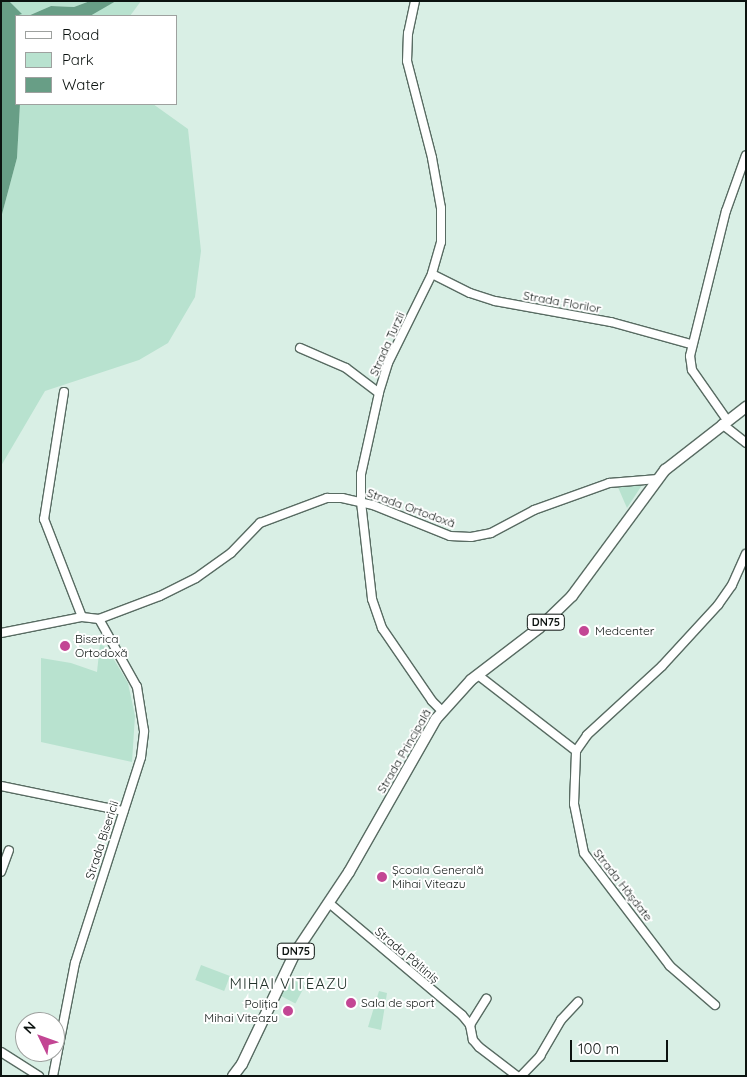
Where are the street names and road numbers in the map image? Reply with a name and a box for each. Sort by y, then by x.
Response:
street label: Strada Florilor [522,288,602,316]
street label: Strada Turzii [366,310,408,378]
street label: Strada Ortodoxă [365,485,457,531]
road number: DN75 [526,614,566,630]
street label: Strada Principală [374,706,434,796]
street label: Strada Bisericii [83,799,121,881]
street label: Strada Hășdate [590,846,656,924]
street label: Strada Păltiniș [372,924,442,986]
road number: DN75 [276,942,316,959]

